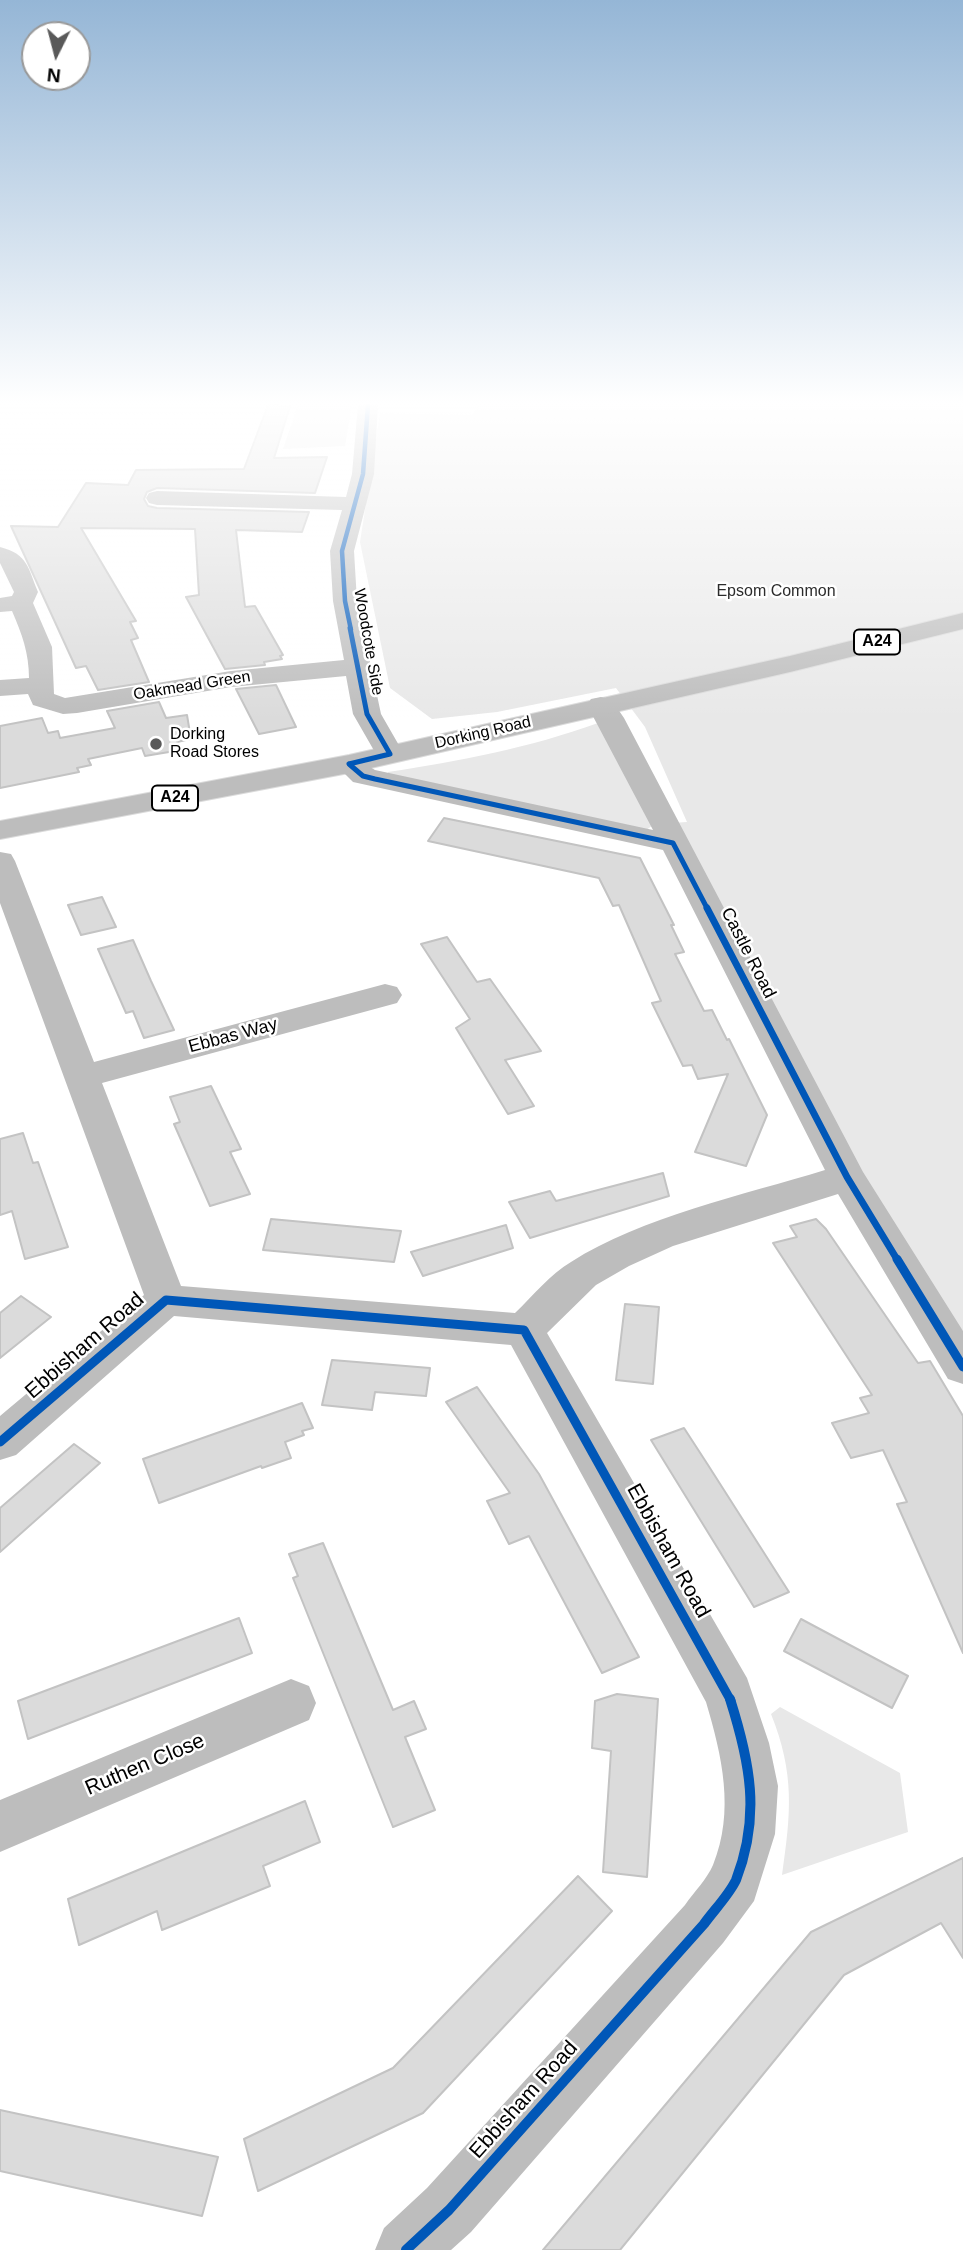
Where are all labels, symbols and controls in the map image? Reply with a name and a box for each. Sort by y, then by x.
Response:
north arrow [21,21,91,91]
text: N [46,64,62,87]
park label: Epsom Common [716,582,836,602]
street label: Woodcote Side [349,587,387,697]
road number: A24 [854,629,900,654]
street label: Oakmead Green [132,667,252,705]
street label: Dorking Road [433,713,533,753]
place label: Dorking Road Stores [170,725,259,763]
marker: Dorking Road Stores [148,736,164,752]
road number: A24 [152,786,198,810]
street label: Castle Road [716,904,780,1002]
street label: Ebbas Way [186,1014,280,1058]
street label: Ebbisham Road [20,1287,150,1405]
street label: Ebbisham Road [621,1480,715,1622]
street label: Ruthen Close [82,1729,208,1801]
street label: Ebbisham Road [465,2036,583,2164]

